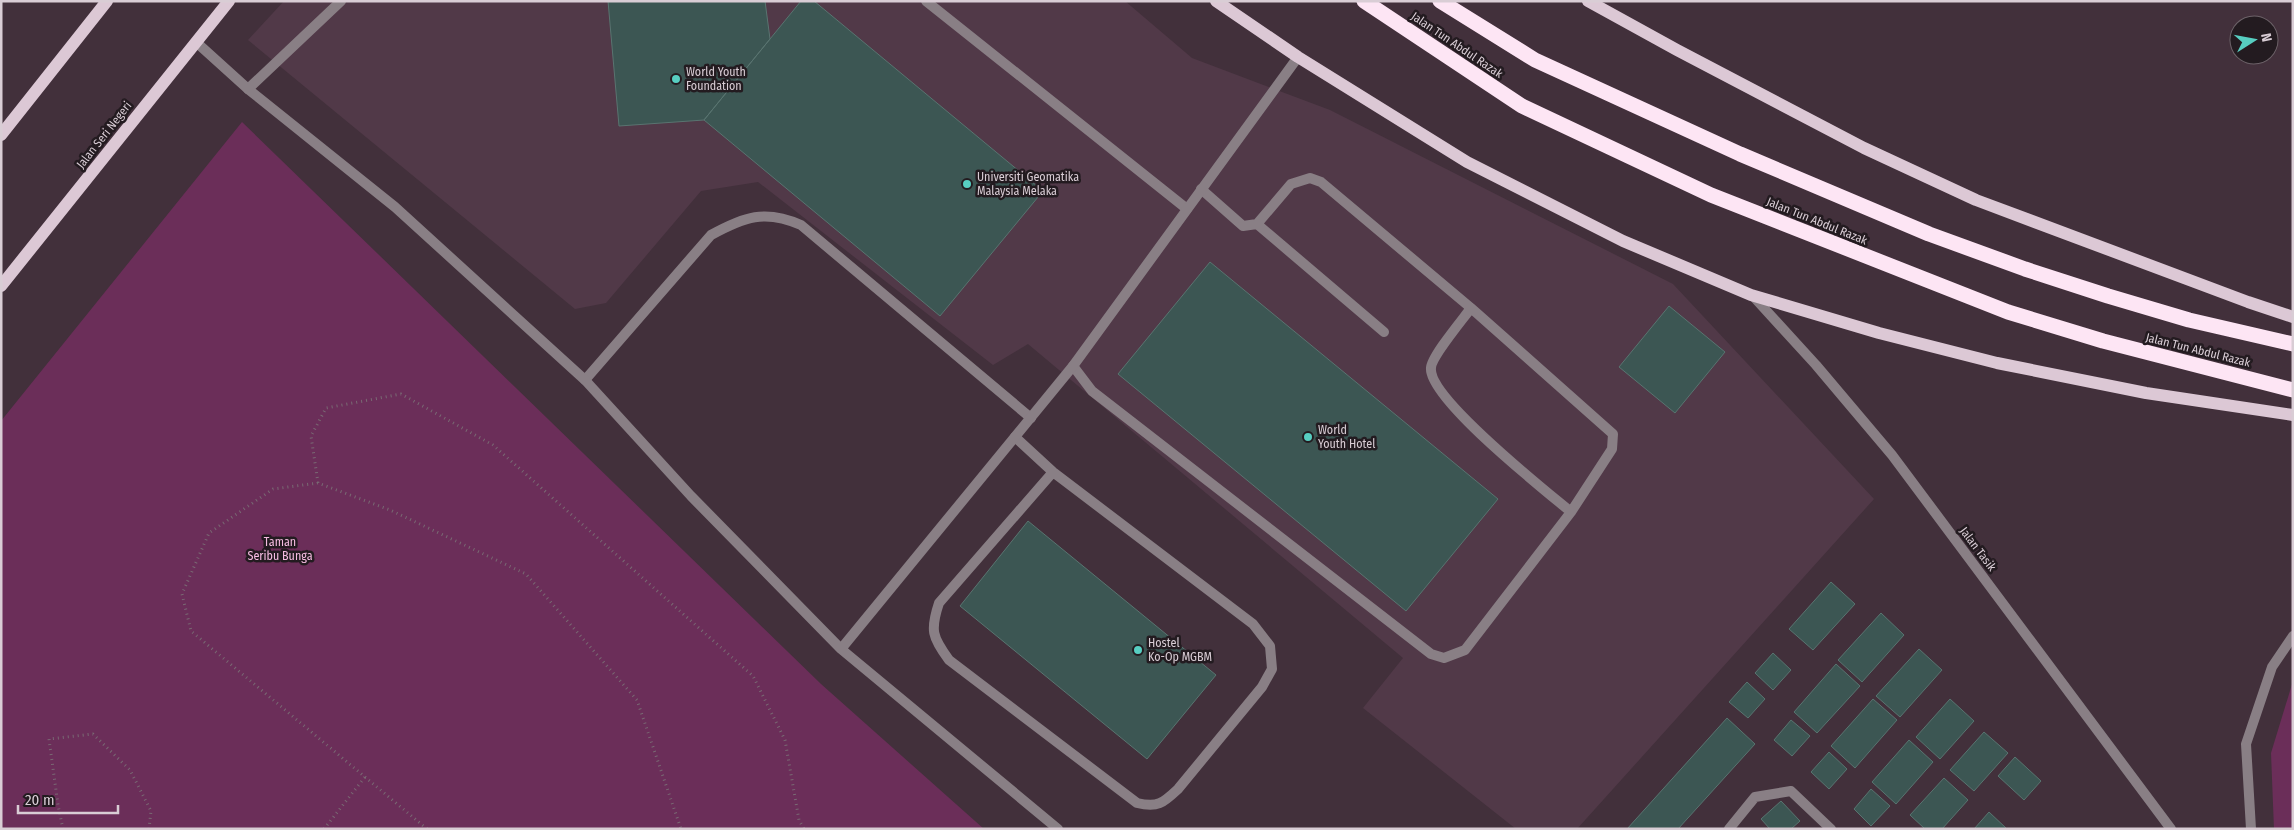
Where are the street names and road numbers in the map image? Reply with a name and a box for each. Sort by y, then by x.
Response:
street label: Jalan Tun Abdul Razak [1409,9,1506,81]
street label: Jalan Seri Negeri [74,99,134,171]
street label: Jalan Tun Abdul Razak [1765,194,1870,248]
street label: Jalan Tun Abdul Razak [2144,330,2252,370]
street label: Jalan Tasik [1957,524,1999,574]

